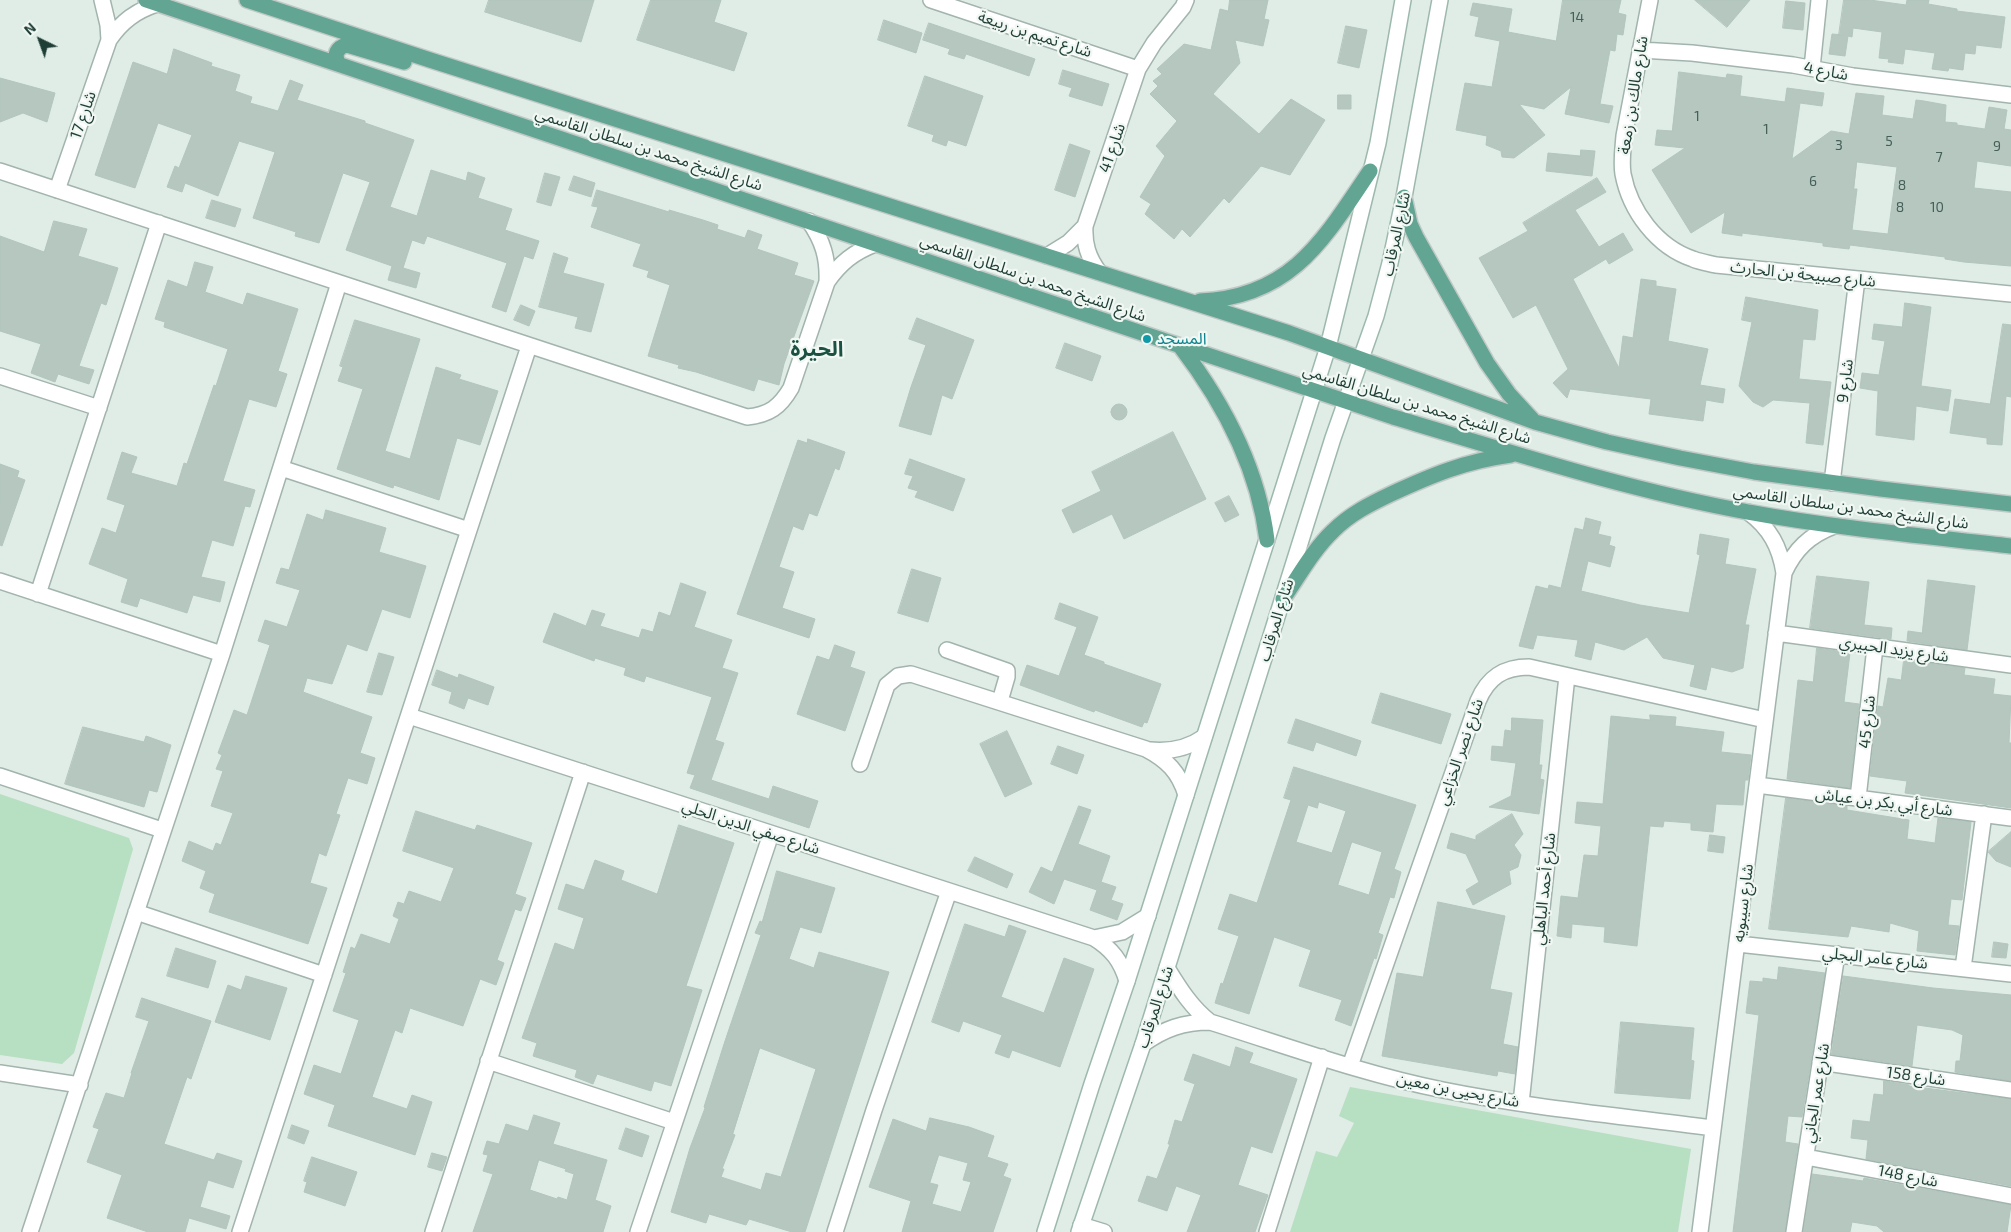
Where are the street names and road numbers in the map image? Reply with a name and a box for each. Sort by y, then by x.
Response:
street label: شارع تميم بن ربيعة [976,7,1094,61]
street label: شارع مالك بن زمعة [1614,34,1652,156]
street label: شارع 4 [1802,58,1850,84]
street label: شارع 17 [66,89,100,141]
street label: شارع الشيخ محمد بن سلطان القاسمي [533,103,765,195]
street label: شارع 41 [1095,121,1129,175]
street label: شارع المرقاب [1378,190,1414,278]
street label: شارع الشيخ محمد بن سلطان القاسمي [917,230,1149,326]
street label: شارع صبيحة بن الحارث [1729,257,1877,291]
street label: شارع 9 [1833,358,1857,404]
street label: شارع الشيخ محمد بن سلطان القاسمي [1301,360,1533,448]
street label: شارع الشيخ محمد بن سلطان القاسمي [1732,481,1970,533]
street label: شارع المرقاب [1254,576,1298,664]
street label: شارع يزيد الحبيري [1838,632,1950,666]
street label: شارع 45 [1855,695,1879,749]
street label: شارع نصر الخزاعي [1433,696,1487,808]
street label: شارع أبي بكر بن عياش [1814,784,1954,820]
street label: شارع صفي الدين الحلي [680,796,822,858]
street label: شارع أحمد الباهلي [1529,832,1559,946]
street label: شارع سيبويه [1729,863,1757,943]
street label: شارع عامر البجلي [1821,943,1929,973]
street label: شارع المرقاب [1133,963,1177,1051]
street label: شارع عمر الجاني [1799,1042,1833,1144]
street label: شارع 158 [1885,1062,1947,1090]
street label: شارع يحيى بن معين [1395,1069,1521,1111]
street label: شارع 148 [1876,1161,1940,1191]

